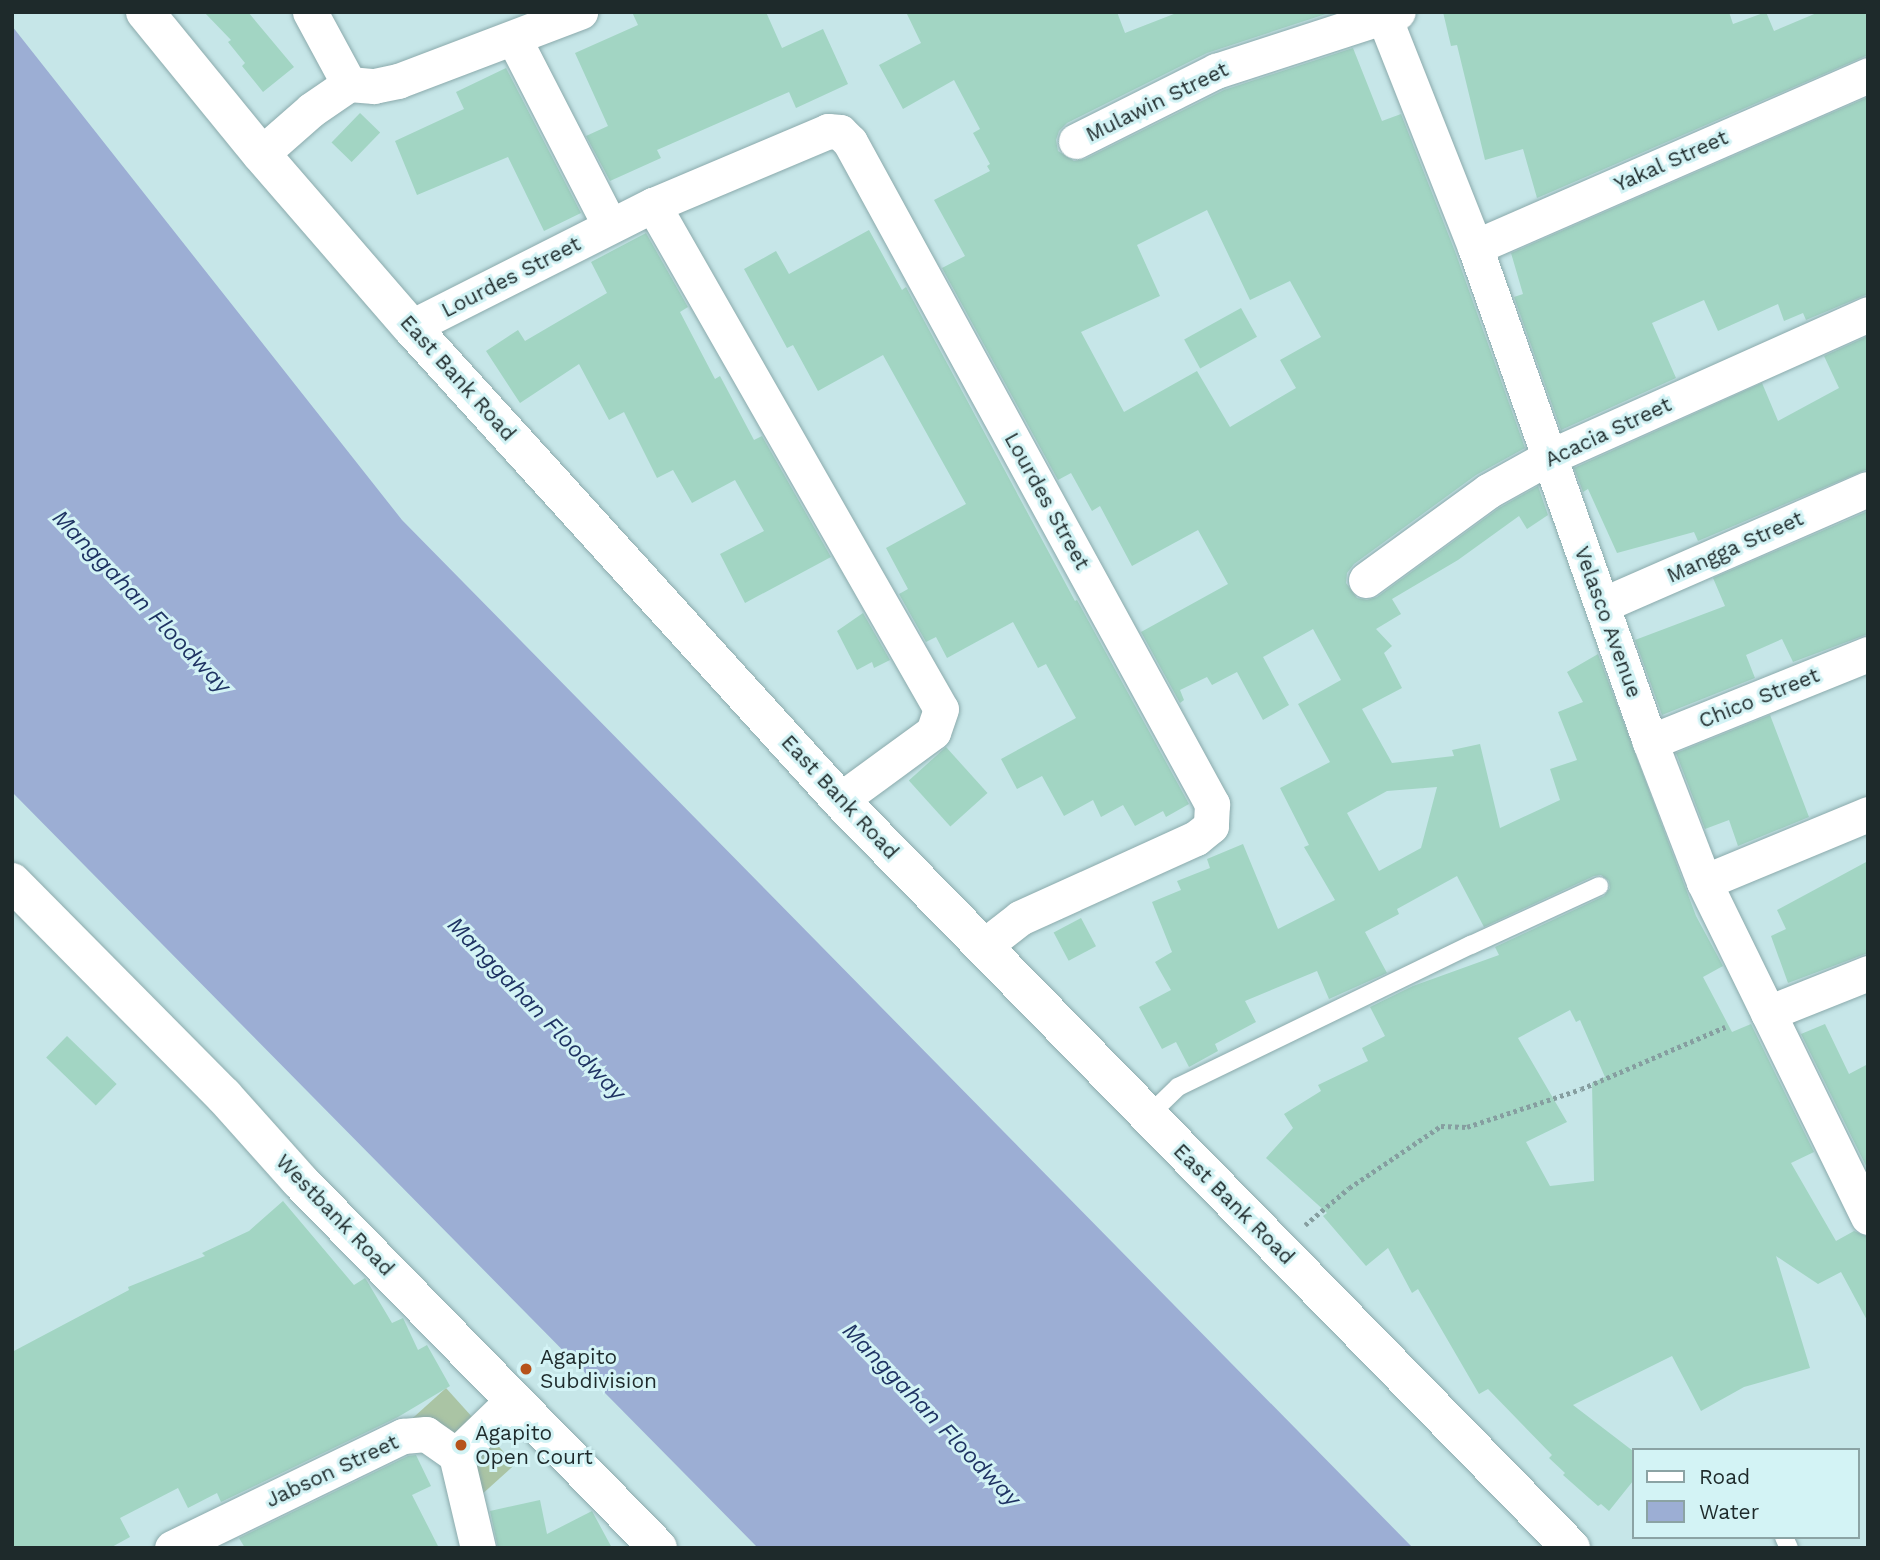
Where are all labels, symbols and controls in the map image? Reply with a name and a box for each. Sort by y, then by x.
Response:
street label: Mulawin Street [1082,57,1232,147]
street label: Yakal Street [1610,125,1732,197]
street label: Lourdes Street [437,231,585,323]
street label: East Bank Road [395,310,521,446]
street label: Acacia Street [1541,392,1675,472]
street label: Lourdes Street [999,428,1095,574]
water label: Manggahan Floodway [46,504,236,700]
street label: Mangga Street [1663,506,1807,588]
street label: Velasco Avenue [1569,543,1647,701]
street label: Chico Street [1695,662,1823,734]
street label: East Bank Road [776,729,904,865]
water label: Manggahan Floodway [441,911,631,1107]
street label: East Bank Road [1168,1138,1300,1270]
street label: Westbank Road [270,1149,400,1281]
water label: Manggahan Floodway [836,1317,1026,1513]
place label: Agapito Subdivision [540,1344,657,1394]
marker: Agapito Subdivision [518,1361,534,1377]
place label: Agapito Open Court [475,1420,593,1470]
street label: Jabson Street [262,1429,402,1513]
marker: Agapito Open Court [453,1437,469,1453]
legend [1632,1448,1859,1539]
text: Road [1699,1464,1750,1489]
text: Water [1699,1499,1759,1524]

